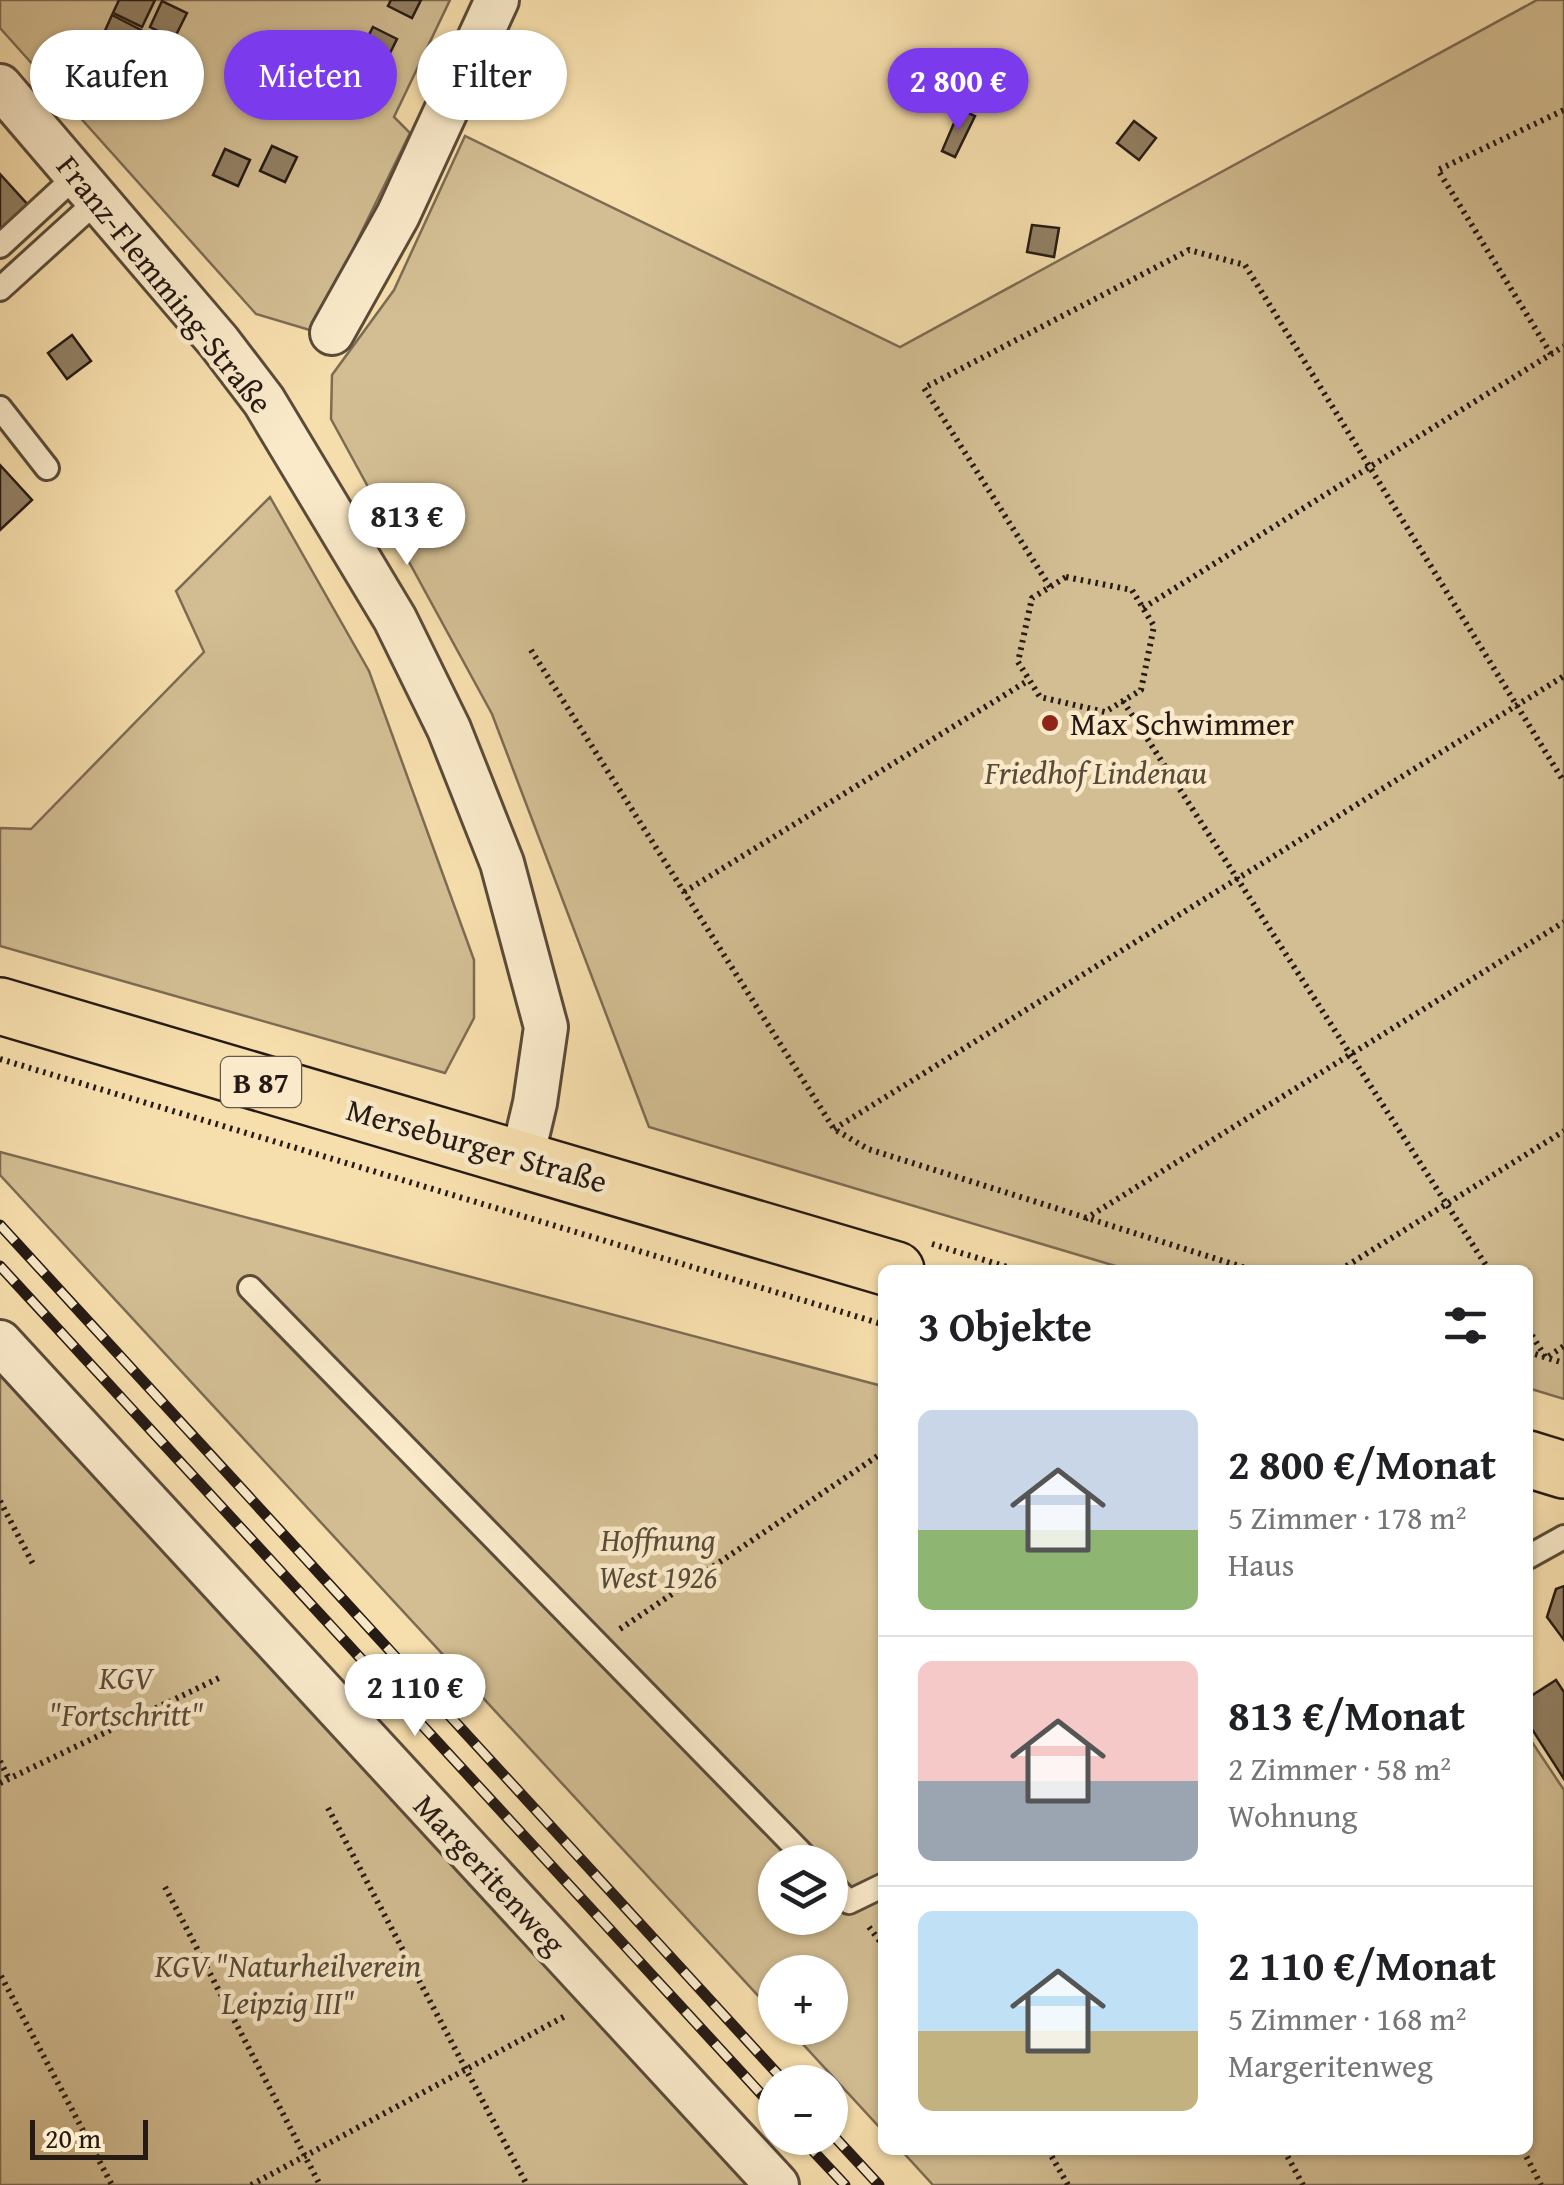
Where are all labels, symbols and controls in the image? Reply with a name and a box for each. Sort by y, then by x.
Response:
chip: Kaufen [30,30,204,120]
chip: Mieten [224,30,397,120]
chip: Filter [417,30,567,120]
pin: 2 800 € [866,48,1050,133]
text: 2 800 € [910,57,1006,104]
street label: Franz-Flemming-Straße [46,144,284,424]
pin: 813 € [337,483,477,568]
text: 813 € [370,492,444,539]
place label: Max Schwimmer [1070,700,1294,747]
marker: Max Schwimmer [1039,712,1061,734]
park label: Friedhof Lindenau [984,749,1207,796]
road number: B 87 [221,1057,301,1107]
street label: Merseburger Straße [341,1085,613,1205]
text: 3 Objekte [918,1295,1092,1356]
icon: filters [1438,1298,1493,1353]
text: 2 800 €/Monat [1228,1433,1496,1494]
icon: home [998,1450,1118,1570]
text: 5 Zimmer · 178 m² [1228,1494,1466,1541]
park label: Hoffnung West 1926 [599,1516,717,1600]
text: Haus [1228,1541,1294,1588]
park label: KGV "Fortschritt" [48,1654,204,1738]
pin: 2 110 € [323,1654,507,1739]
text: 2 110 € [367,1663,463,1710]
text: 813 €/Monat [1228,1684,1465,1745]
icon: home [998,1701,1118,1821]
text: 2 Zimmer · 58 m² [1228,1745,1451,1792]
street label: Margeritenweg [403,1783,577,1965]
text: Wohnung [1228,1792,1357,1839]
map controls [758,1845,848,2155]
button: layers [758,1845,848,1935]
text: 2 110 €/Monat [1228,1934,1496,1995]
park label: KGV "Naturheilverein Leipzig III" [154,1942,421,2026]
icon: home [998,1951,1118,2071]
button: + [758,1955,848,2045]
text: 5 Zimmer · 168 m² [1228,1995,1466,2042]
text: Margeritenweg [1228,2042,1433,2089]
button: − [758,2065,848,2155]
scale bar [30,2115,148,2160]
text: 20 m [45,2117,101,2158]

